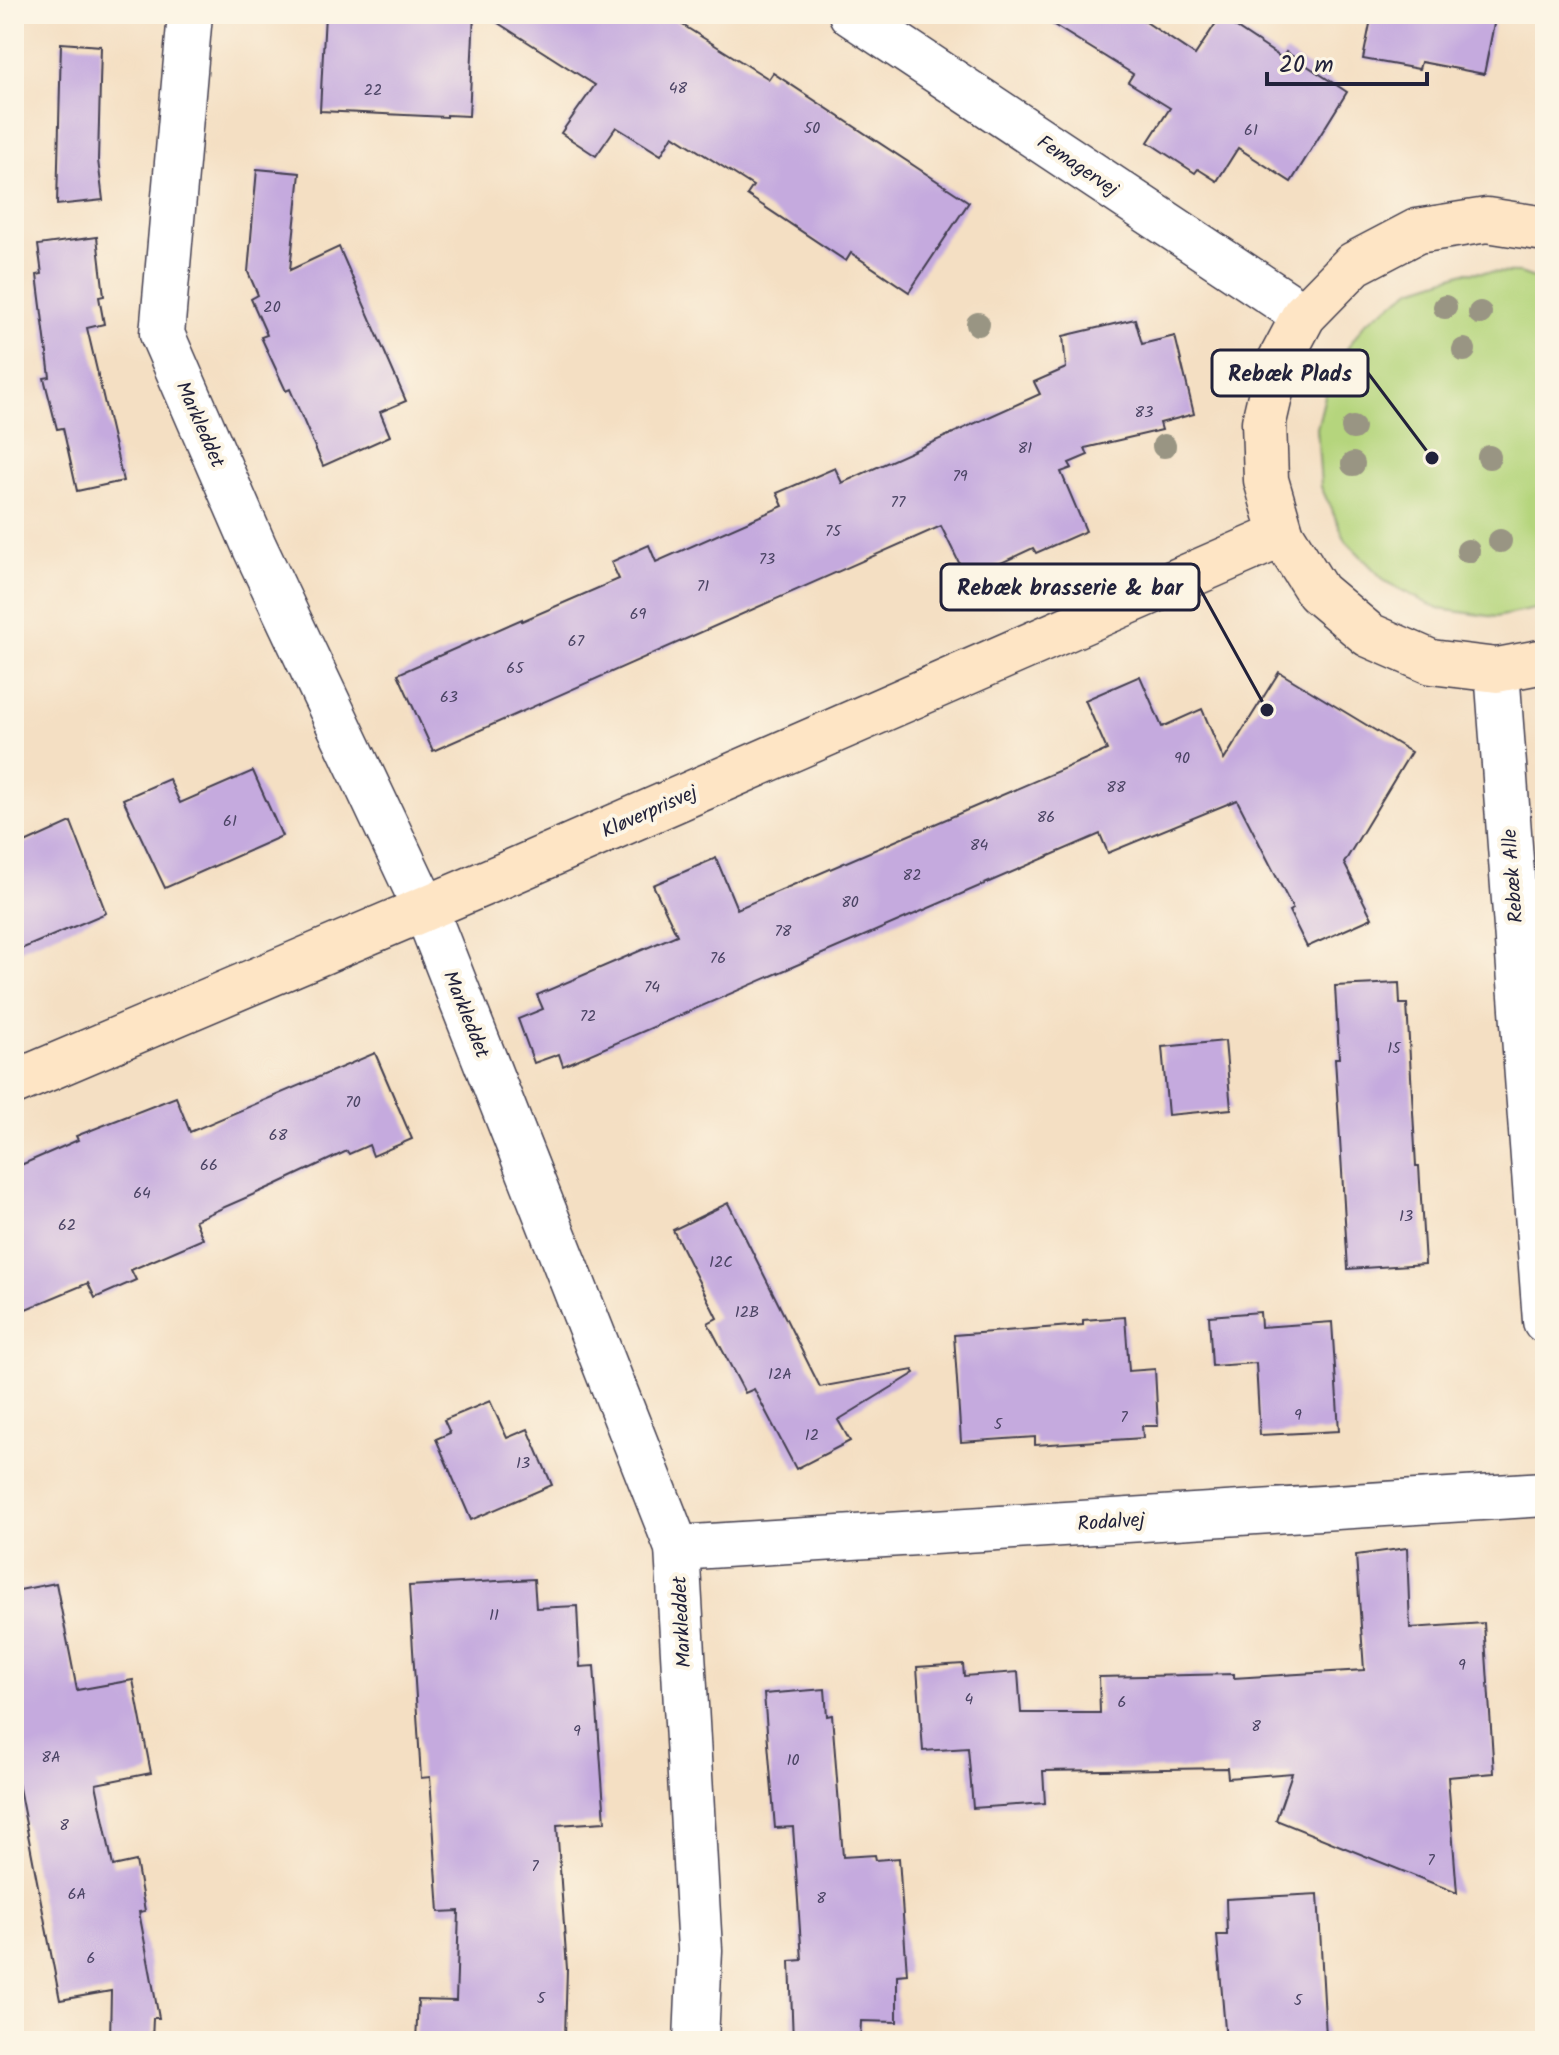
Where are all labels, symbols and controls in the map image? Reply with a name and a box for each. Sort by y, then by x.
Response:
scale bar [1267,36,1427,86]
text: 20 m [1279,46,1334,85]
house number: 48 [669,76,688,101]
house number: 22 [364,78,382,103]
house number: 50 [804,116,820,141]
house number: 61 [1244,118,1258,143]
street label: Femagervej [1030,128,1125,206]
house number: 20 [263,295,281,320]
callout: Rebæk Plads [1212,350,1368,396]
text: Rebæk Plads [1228,358,1353,393]
street label: Markleddet [166,376,233,473]
house number: 83 [1135,400,1153,425]
house number: 81 [1018,436,1032,461]
house number: 79 [952,464,968,489]
house number: 77 [891,490,906,515]
house number: 75 [825,519,842,544]
house number: 73 [759,547,775,572]
callout: Rebæk brasserie & bar [941,564,1199,610]
text: Rebæk brasserie & bar [957,572,1184,607]
house number: 71 [697,574,709,599]
house number: 69 [630,602,647,627]
house number: 67 [568,629,585,654]
house number: 65 [506,656,525,681]
house number: 63 [440,685,458,710]
house number: 90 [1174,746,1190,771]
house number: 88 [1106,775,1126,800]
street label: Kløverprisvej [597,777,704,848]
house number: 86 [1037,805,1055,830]
house number: 61 [223,809,237,834]
street label: Rebæk Alle [1495,828,1533,924]
house number: 84 [970,833,988,858]
house number: 82 [903,863,921,888]
house number: 80 [841,890,859,915]
house number: 78 [774,919,792,944]
house number: 76 [710,946,726,971]
street label: Markleddet [433,966,497,1064]
house number: 74 [644,975,660,1000]
house number: 72 [580,1004,596,1029]
house number: 15 [1387,1036,1402,1061]
house number: 70 [345,1090,361,1115]
house number: 68 [269,1123,288,1148]
house number: 66 [200,1153,218,1178]
house number: 64 [133,1181,151,1206]
house number: 13 [1399,1204,1413,1229]
house number: 62 [58,1213,76,1238]
house number: 12C [709,1250,733,1275]
house number: 12B [735,1300,759,1325]
house number: 12A [768,1362,792,1387]
house number: 9 [1294,1403,1302,1428]
house number: 7 [1120,1405,1128,1430]
house number: 5 [994,1412,1004,1437]
house number: 12 [805,1423,819,1448]
house number: 13 [516,1451,530,1476]
street label: Rodalvej [1076,1505,1147,1541]
street label: Markleddet [665,1575,701,1669]
house number: 11 [489,1603,499,1628]
house number: 9 [1458,1653,1466,1678]
house number: 4 [965,1687,974,1712]
house number: 6 [1118,1690,1126,1715]
house number: 8 [1251,1714,1261,1739]
house number: 9 [573,1719,581,1744]
house number: 8A [41,1745,61,1770]
house number: 10 [786,1748,800,1773]
house number: 8 [59,1813,69,1838]
house number: 7 [1427,1848,1435,1873]
house number: 7 [531,1854,539,1879]
house number: 6A [68,1882,87,1907]
house number: 8 [816,1886,826,1911]
house number: 6 [87,1946,95,1971]
house number: 5 [537,1986,547,2011]
house number: 5 [1294,1988,1304,2013]

